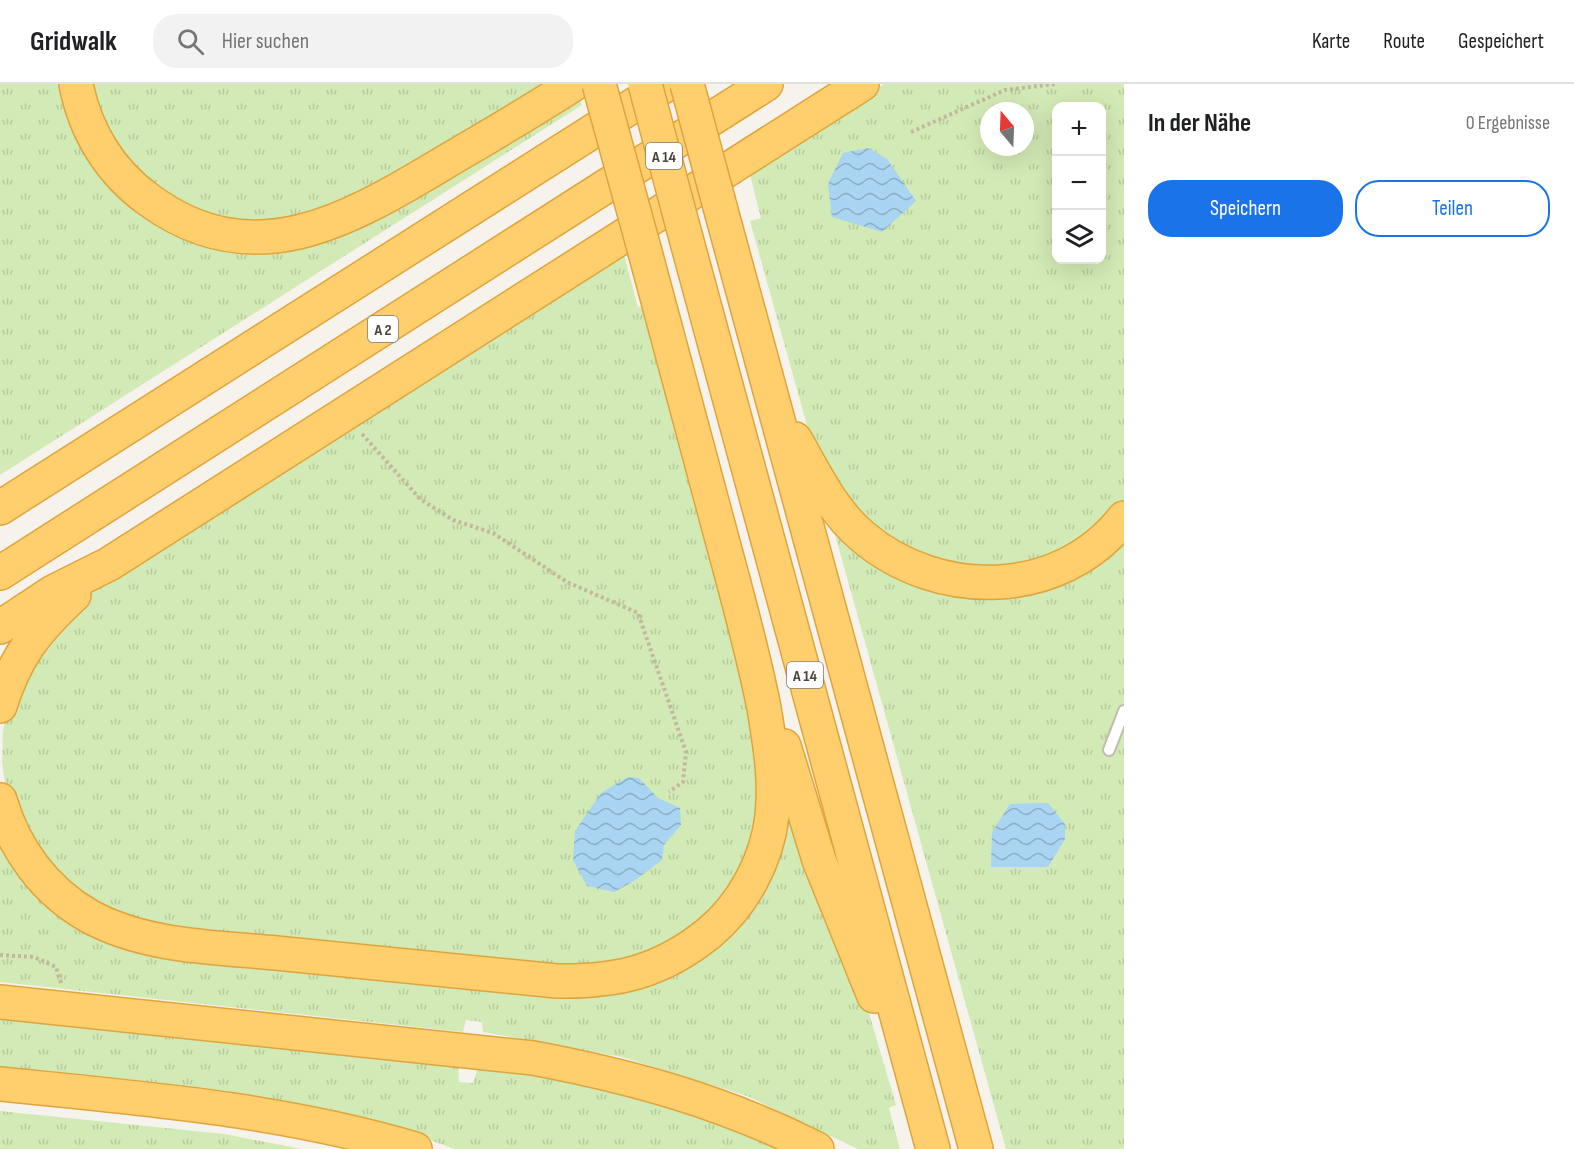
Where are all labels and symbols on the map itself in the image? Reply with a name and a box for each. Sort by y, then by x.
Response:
north arrow [980,102,1034,156]
road number: A 14 [646,143,682,169]
road number: A 2 [368,316,398,342]
road number: A 14 [787,662,823,688]

